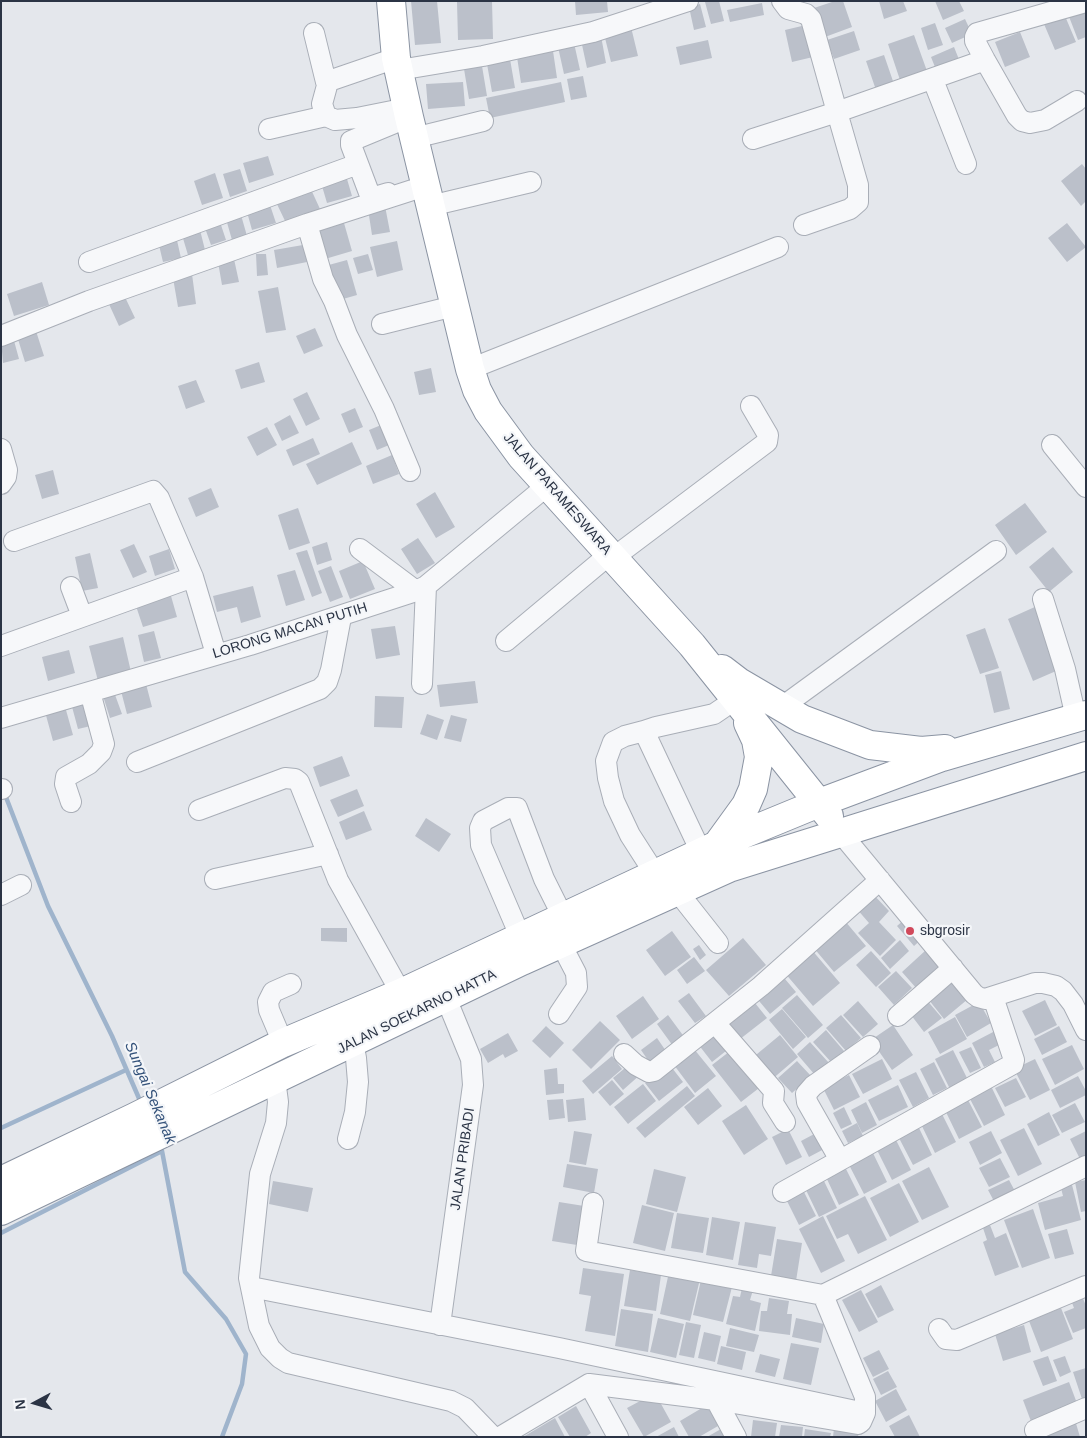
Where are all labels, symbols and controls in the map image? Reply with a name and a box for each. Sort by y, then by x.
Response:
street label: JALAN PARAMESWARA [499,429,615,559]
street label: LORONG MACAN PUTIH [211,599,369,663]
place label: sbgrosir [920,923,970,939]
marker: sbgrosir [904,925,916,937]
street label: JALAN SOEKARNO HATTA [335,966,499,1058]
water label: Sungai Sekanak [120,1039,180,1147]
street label: JALAN PRIBADI [447,1107,479,1211]
north arrow [10,1378,60,1428]
text: N [12,1399,29,1410]

